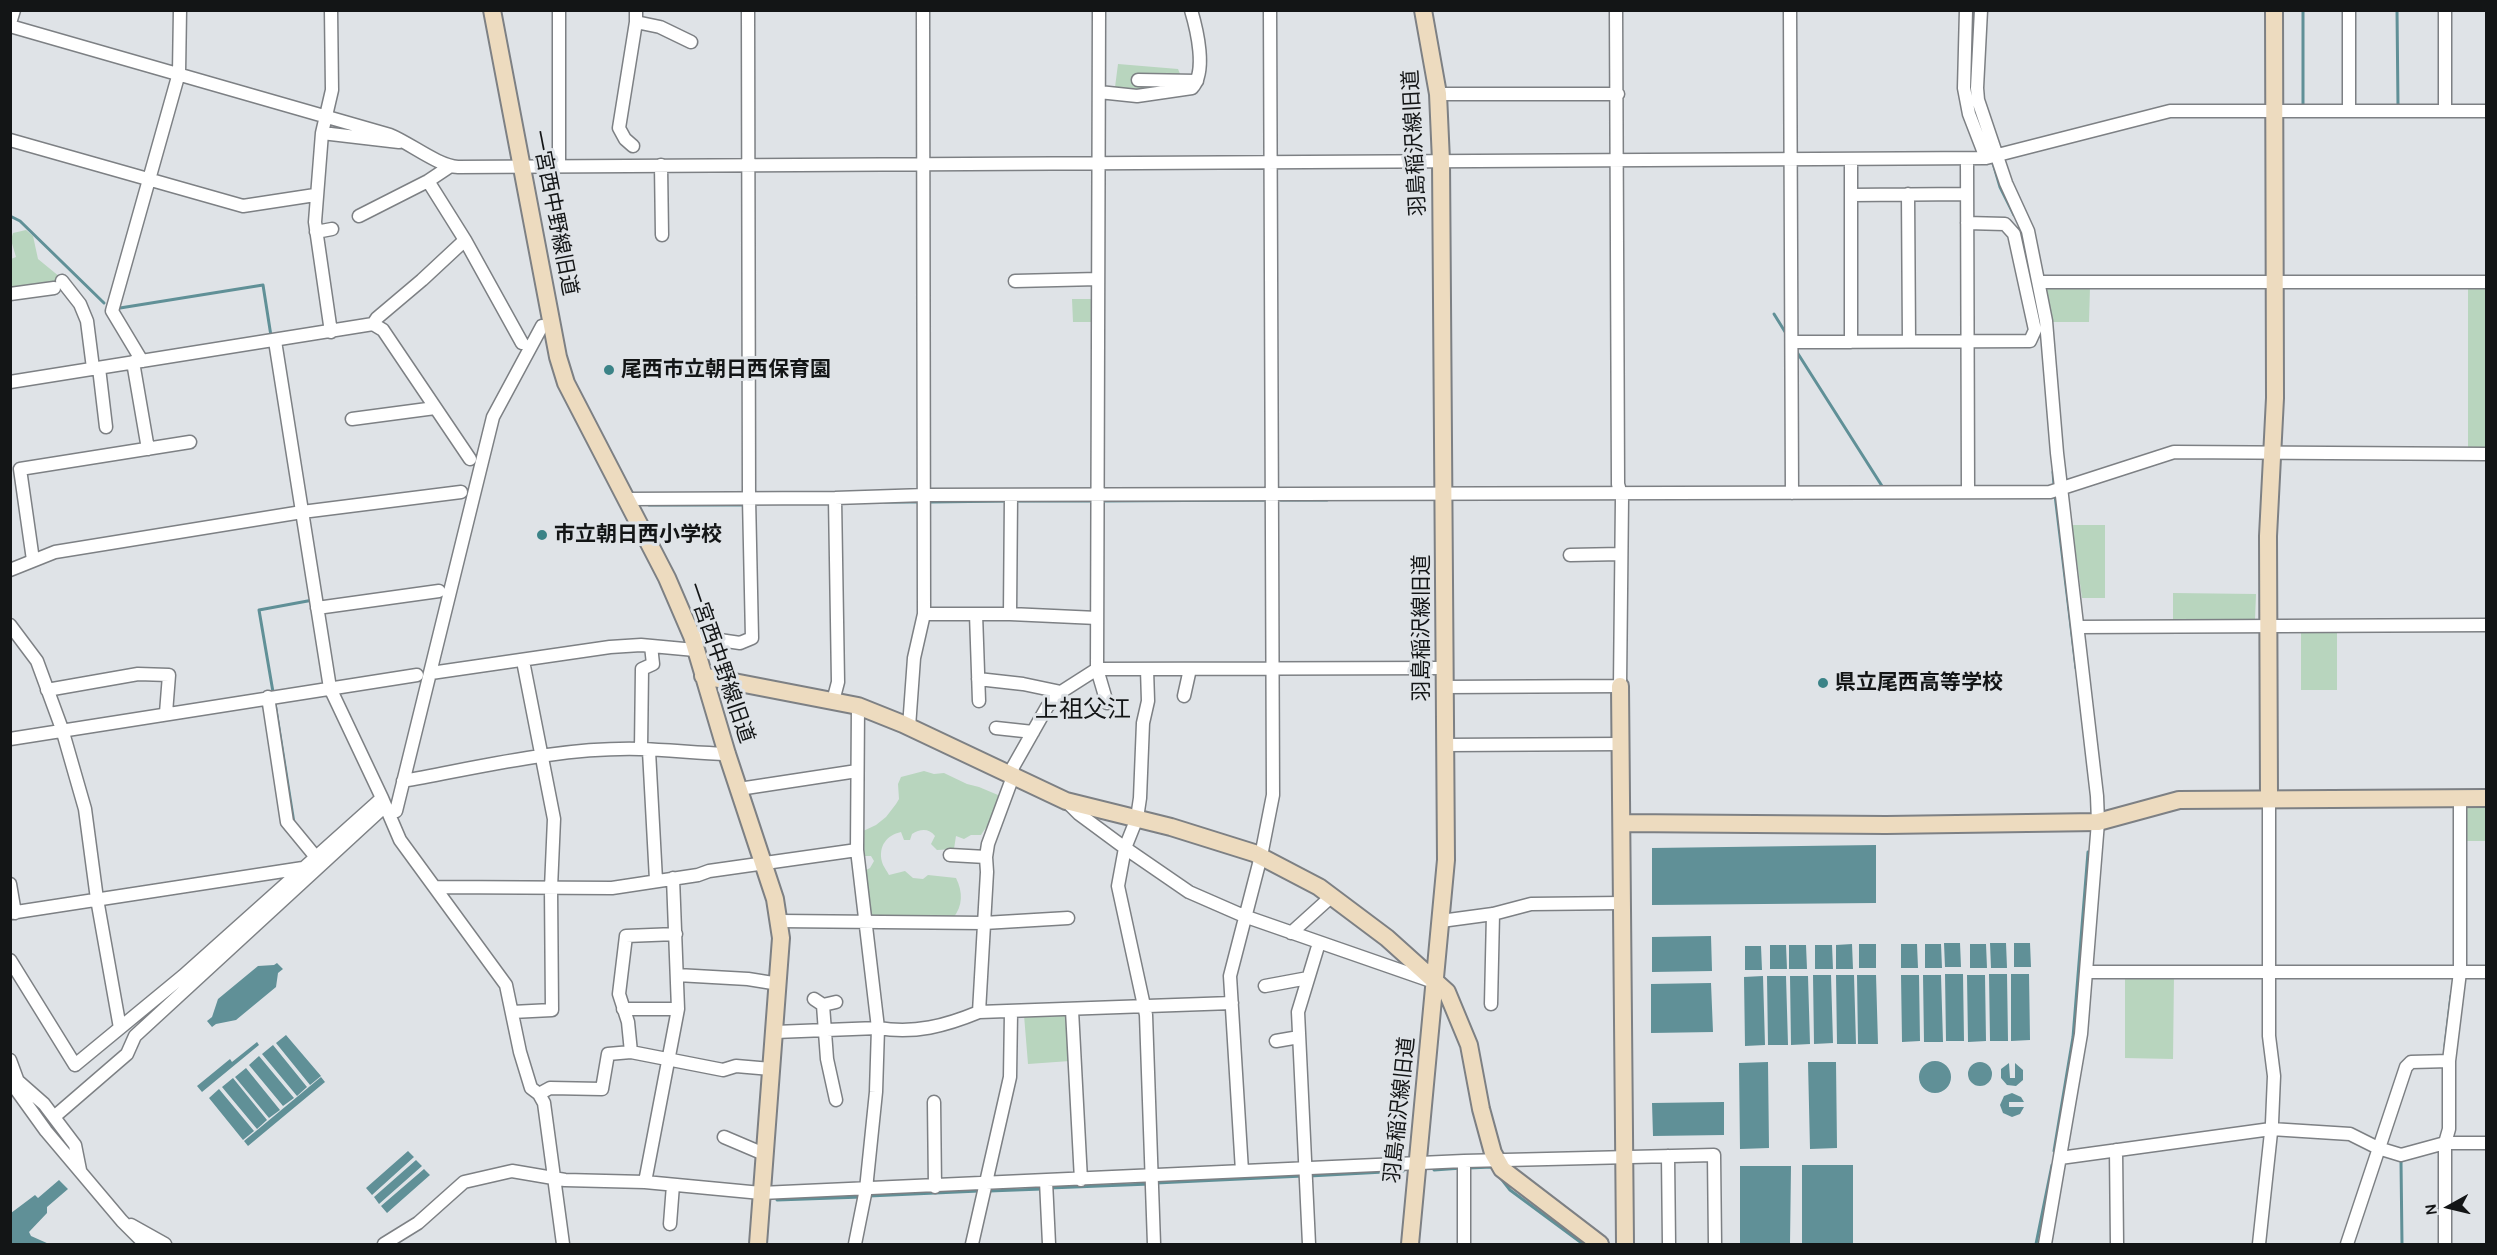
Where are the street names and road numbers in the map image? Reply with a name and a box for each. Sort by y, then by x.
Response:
street label: 羽島稲沢線旧道 [1399,69,1431,217]
street label: 一宮西中野線旧道 [526,128,582,298]
street label: 羽島稲沢線旧道 [1409,555,1435,701]
street label: 一宮西中野線旧道 [681,579,759,747]
street label: 羽島稲沢線旧道 [1380,1036,1420,1184]

